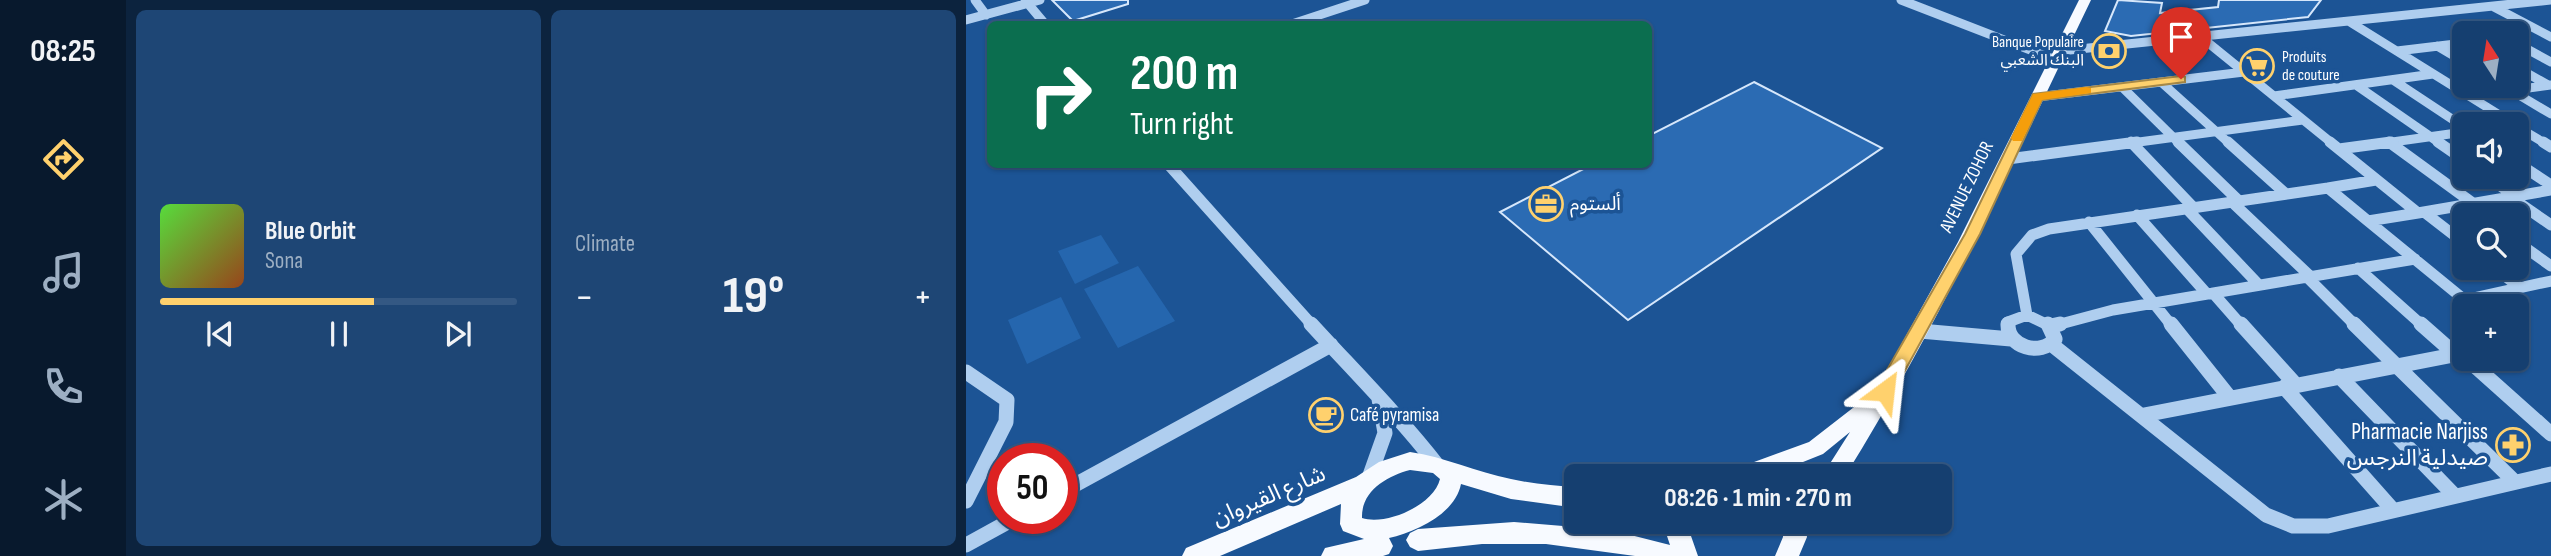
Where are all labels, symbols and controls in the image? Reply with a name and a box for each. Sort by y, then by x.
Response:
pin [2151,7,2211,79]
icon: arrive [2162,18,2200,56]
north arrow [2452,21,2529,98]
map controls [2452,21,2529,371]
text: 08:25 [30,32,96,71]
bank icon: Banque Populaire البنك الشعبي [2090,32,2128,70]
place label: Banque Populaire البنك الشعبي [1992,33,2084,71]
text: 200 m [1130,45,1238,104]
supermarket icon: Produits de couture [2238,47,2276,85]
place label: Produits de couture [2282,48,2340,85]
icon: right [1015,49,1106,140]
text: Turn right [1130,105,1234,144]
button: sound [2452,112,2529,189]
icon: directions [39,135,88,184]
street label: AVENUE ZOHOR [1935,137,1999,237]
office icon: ألستوم [1527,185,1565,223]
place label: ألستوم [1570,192,1621,218]
button: search [2452,203,2529,280]
text: Blue Orbit [265,216,356,247]
text: Climate [575,230,635,258]
text: Sona [265,247,303,275]
icon: music [39,248,88,297]
text: 19° [723,265,784,328]
text: − [575,275,594,320]
text: + [913,275,932,320]
button: + [2452,294,2529,371]
icon: previous [201,315,239,353]
icon: pause [320,315,358,353]
icon: next [439,315,477,353]
position arrow [1848,354,1922,428]
icon: phone [39,362,88,411]
cafe icon: Café pyramisa [1307,396,1345,434]
place label: Café pyramisa [1350,404,1439,427]
place label: Pharmacie Narjiss صيدلية النرجس [2347,418,2488,472]
pharmacy icon: Pharmacie Narjiss صيدلية النرجس [2494,426,2532,464]
speed limit sign: 50 [987,443,1078,534]
street label: شارع القيروان [1208,460,1331,534]
icon: climate [39,475,88,524]
text: 08:26 · 1 min · 270 m [1664,483,1852,514]

